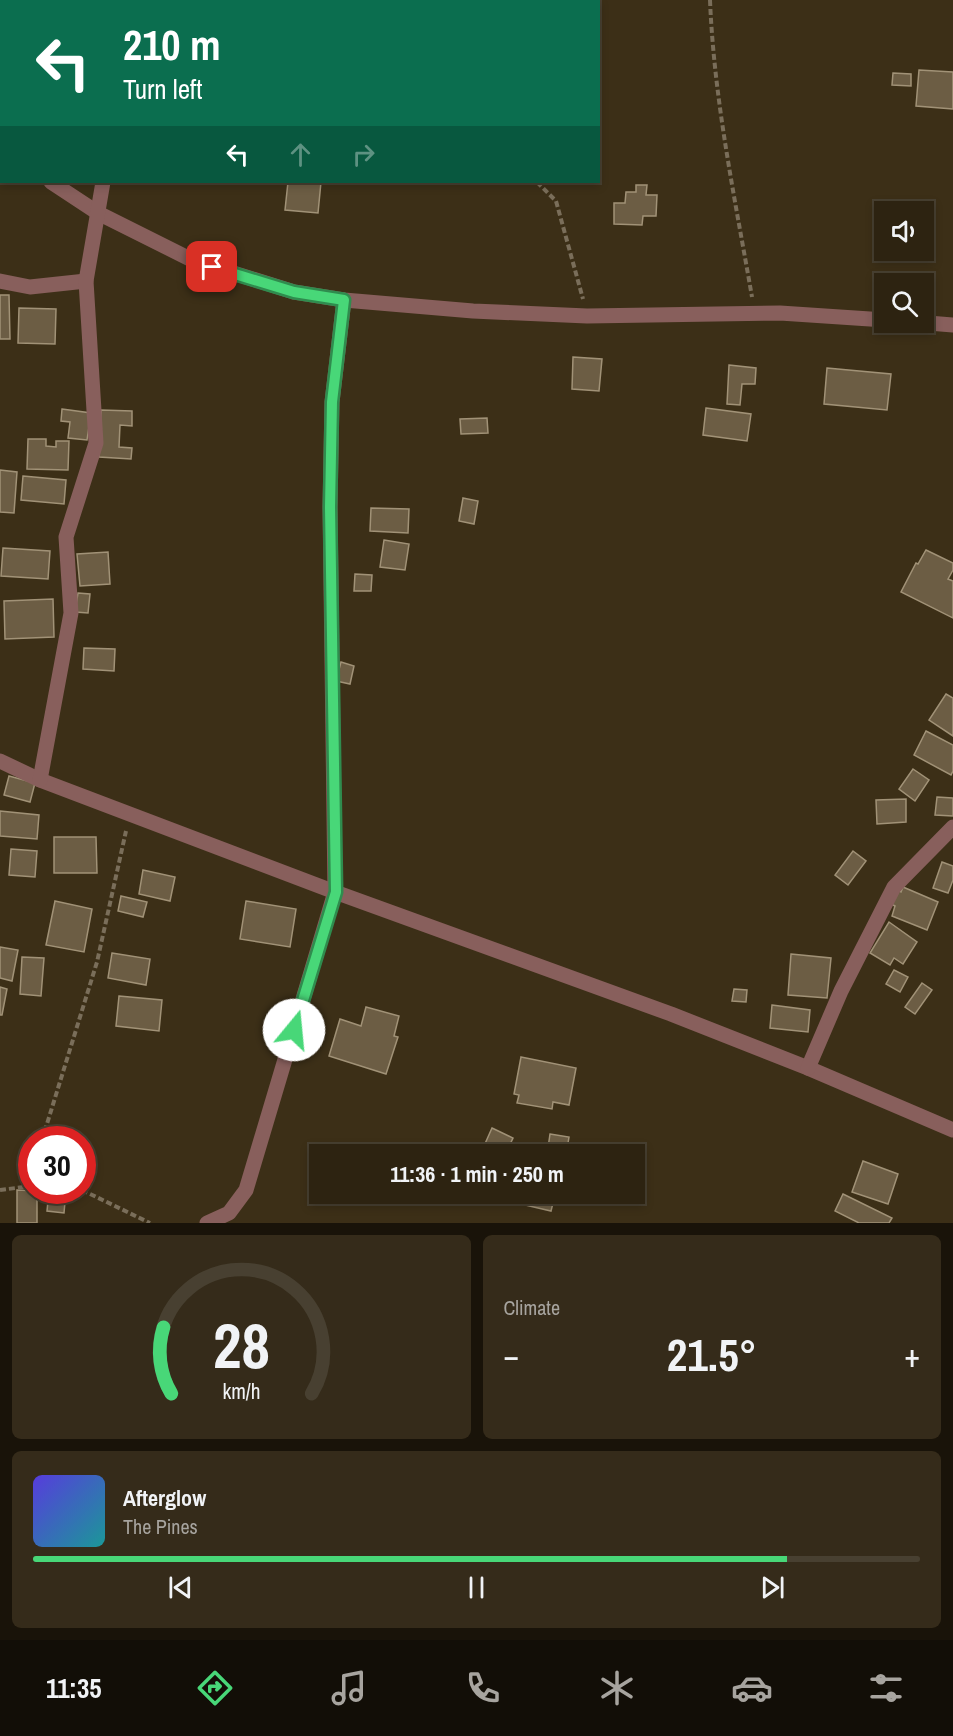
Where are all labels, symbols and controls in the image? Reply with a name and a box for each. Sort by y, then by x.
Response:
text: 210 m [123,17,221,73]
icon: left [24,24,102,102]
text: Turn left [123,71,202,107]
icon: left [221,138,254,171]
icon: ahead [284,138,317,171]
icon: right [347,138,380,171]
map controls [874,201,934,333]
button: sound [874,201,934,261]
pin [186,241,237,292]
icon: arrive [195,250,228,283]
button: search [874,273,934,333]
position arrow [262,998,326,1062]
speed limit sign: 30 [18,1126,96,1204]
text: 11:36 · 1 min · 250 m [390,1159,564,1189]
text: Climate [504,1294,560,1321]
text: 28 [213,1303,270,1387]
text: 21.5° [667,1324,757,1385]
text: − [504,1333,519,1377]
text: + [904,1333,920,1377]
text: km/h [222,1377,260,1406]
text: Afterglow [123,1483,206,1513]
text: The Pines [123,1513,198,1540]
icon: previous [164,1571,197,1604]
icon: pause [460,1571,493,1604]
icon: next [756,1571,789,1604]
icon: directions [194,1667,236,1709]
icon: music [328,1667,370,1709]
icon: phone [462,1667,504,1709]
icon: climate [596,1667,638,1709]
icon: car [731,1667,773,1709]
icon: filters [865,1667,907,1709]
text: 11:35 [46,1670,102,1706]

